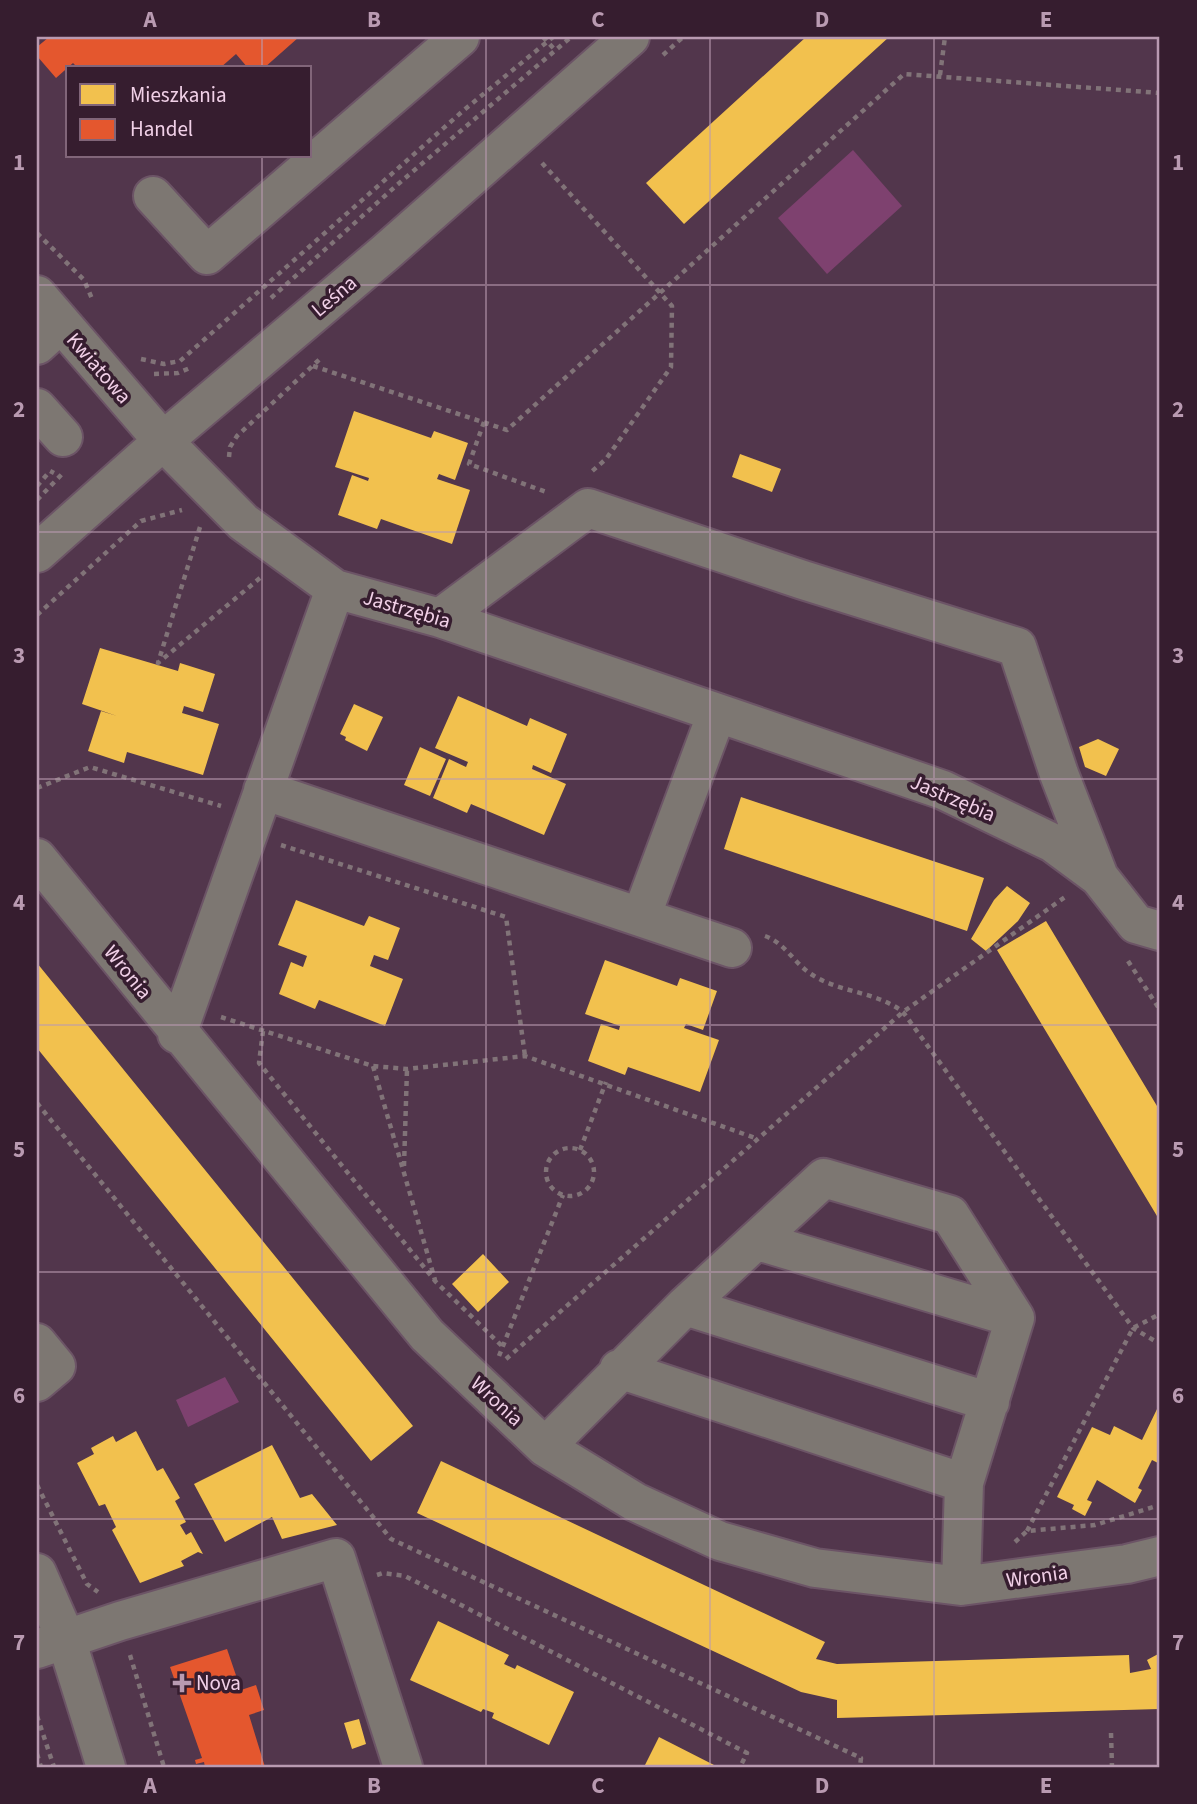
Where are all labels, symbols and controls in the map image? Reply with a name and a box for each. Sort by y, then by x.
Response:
text: A [142,3,157,36]
text: B [367,3,381,36]
text: C [591,3,605,36]
text: D [815,3,829,36]
text: E [1040,3,1052,36]
legend [66,66,312,158]
text: Mieszkania [130,80,227,110]
text: Handel [130,114,193,144]
text: 1 [13,146,25,179]
text: 1 [1172,146,1184,179]
street label: Leśna [305,268,363,324]
street label: Kwiatowa [59,326,139,410]
text: 2 [13,393,25,426]
text: 2 [1172,393,1184,426]
street label: Jastrzębia [360,582,454,636]
text: 3 [13,639,25,672]
text: 3 [1172,639,1184,672]
street label: Jastrzębia [906,767,1000,829]
text: 4 [13,886,25,919]
text: 4 [1172,886,1184,919]
street label: Wronia [97,938,159,1006]
text: 5 [13,1133,25,1166]
text: 5 [1172,1133,1184,1166]
street label: Wronia [464,1369,530,1433]
text: 6 [13,1379,25,1412]
text: 6 [1172,1379,1184,1412]
street label: Wronia [1004,1557,1070,1595]
text: 7 [13,1626,25,1659]
text: 7 [1172,1626,1184,1659]
place label: Nova [196,1668,241,1698]
marker: Nova [174,1675,190,1691]
text: A [142,1769,157,1802]
text: B [367,1769,381,1802]
text: C [591,1769,605,1802]
text: D [815,1769,829,1802]
text: E [1040,1769,1052,1802]

